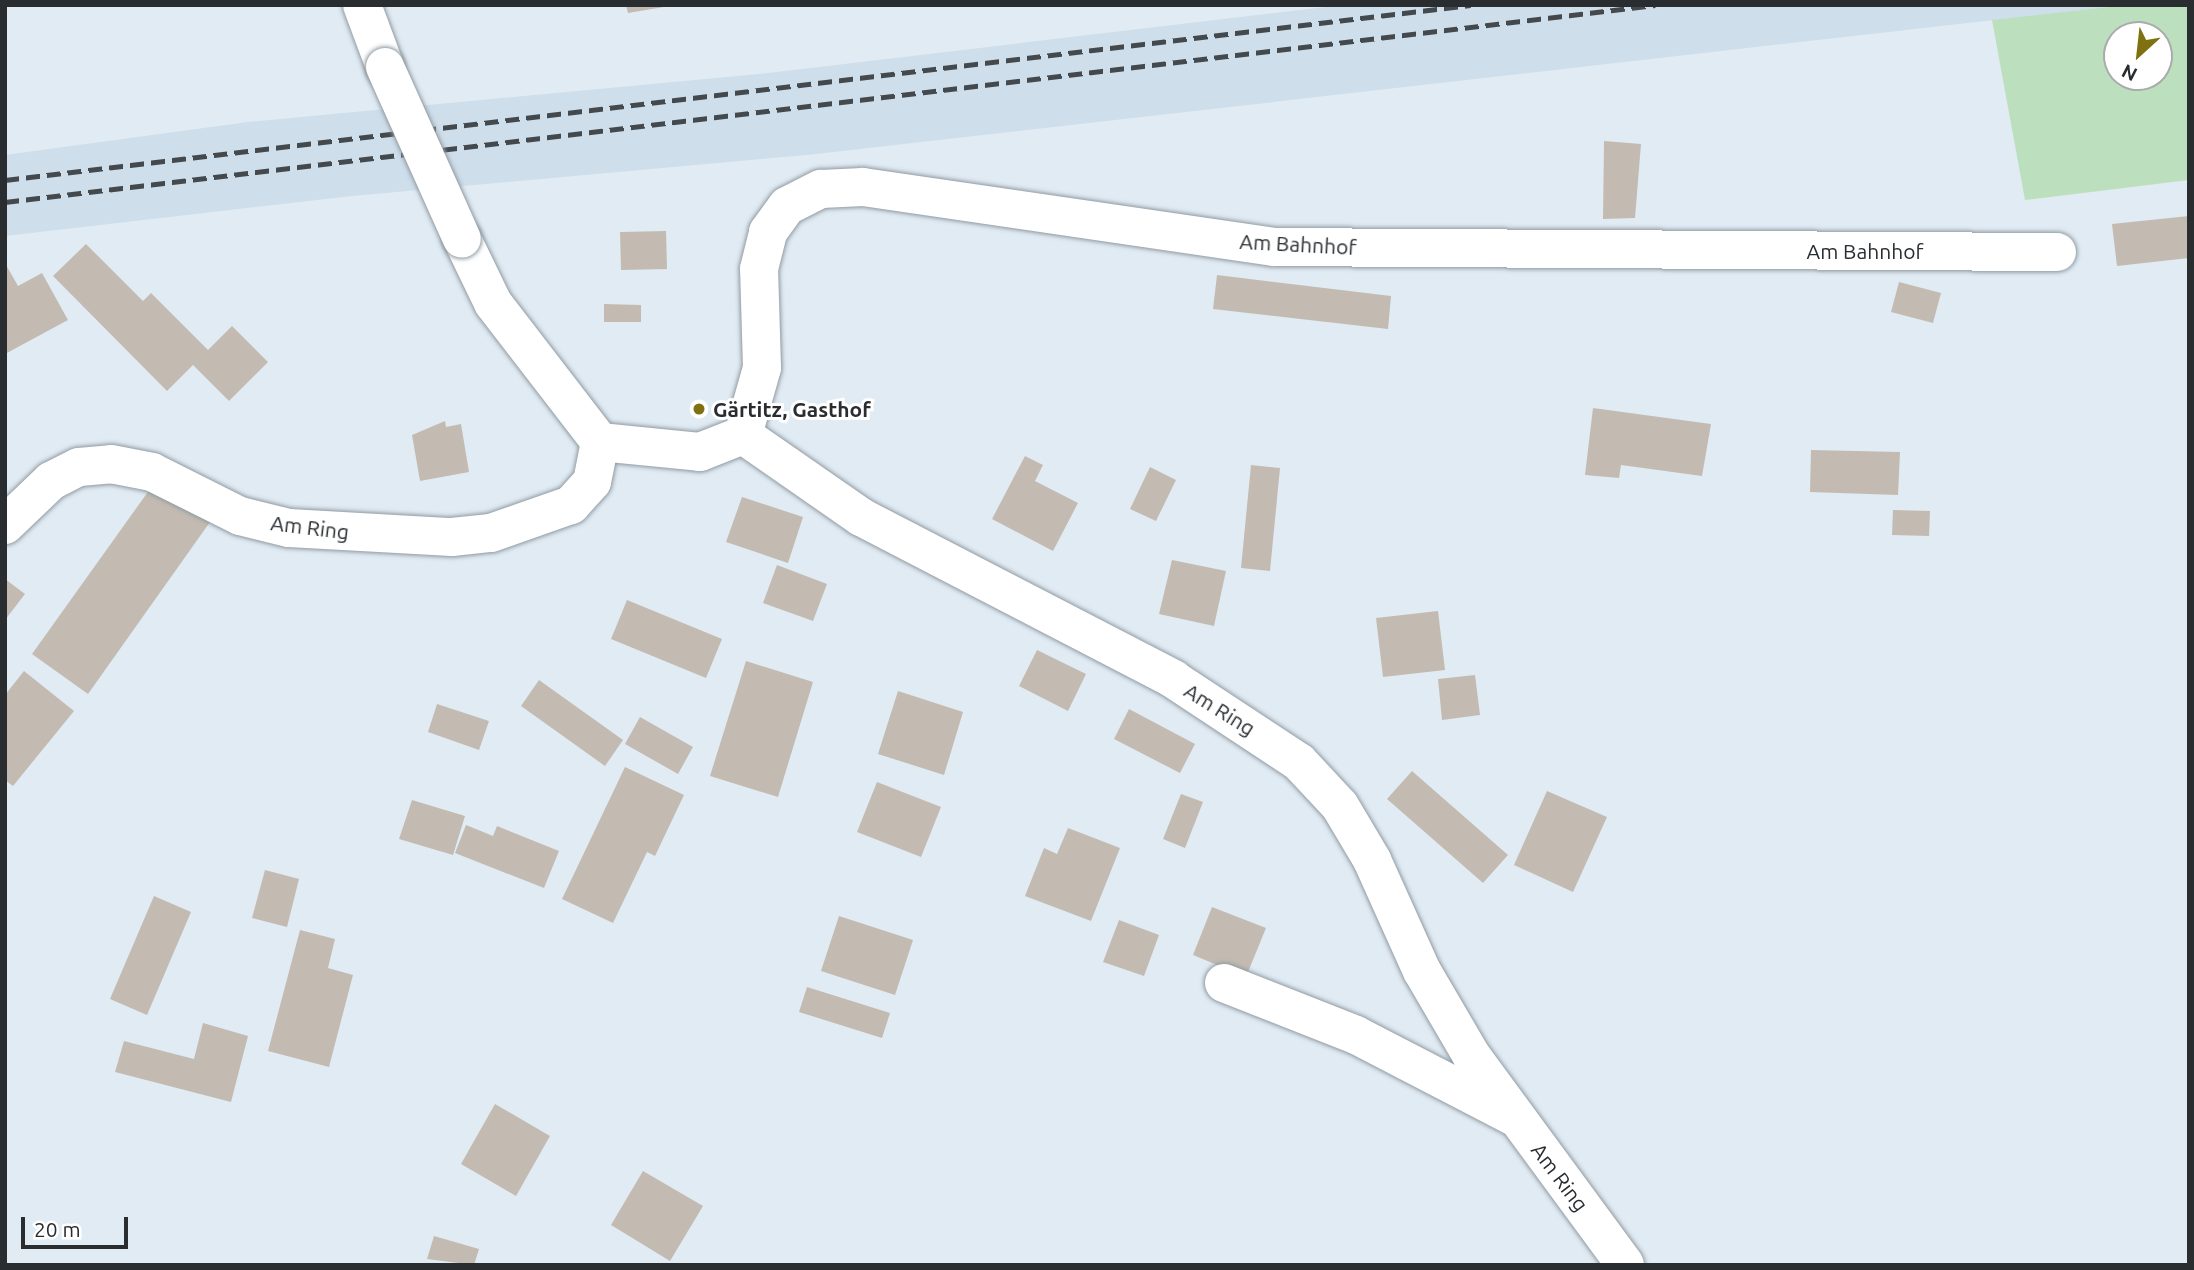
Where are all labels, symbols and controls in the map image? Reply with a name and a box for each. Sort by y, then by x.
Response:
north arrow [2103,21,2173,91]
text: N [2118,60,2141,86]
street label: Am Bahnhof [1239,228,1357,260]
street label: Am Bahnhof [1807,238,1923,264]
place label: Gärtitz, Gasthof [713,396,871,422]
marker: Gärtitz, Gasthof [691,401,707,417]
street label: Am Ring [269,510,351,544]
street label: Am Ring [1180,677,1260,741]
street label: Am Ring [1526,1138,1594,1216]
scale bar [24,1204,131,1248]
text: 20 m [34,1217,81,1241]

